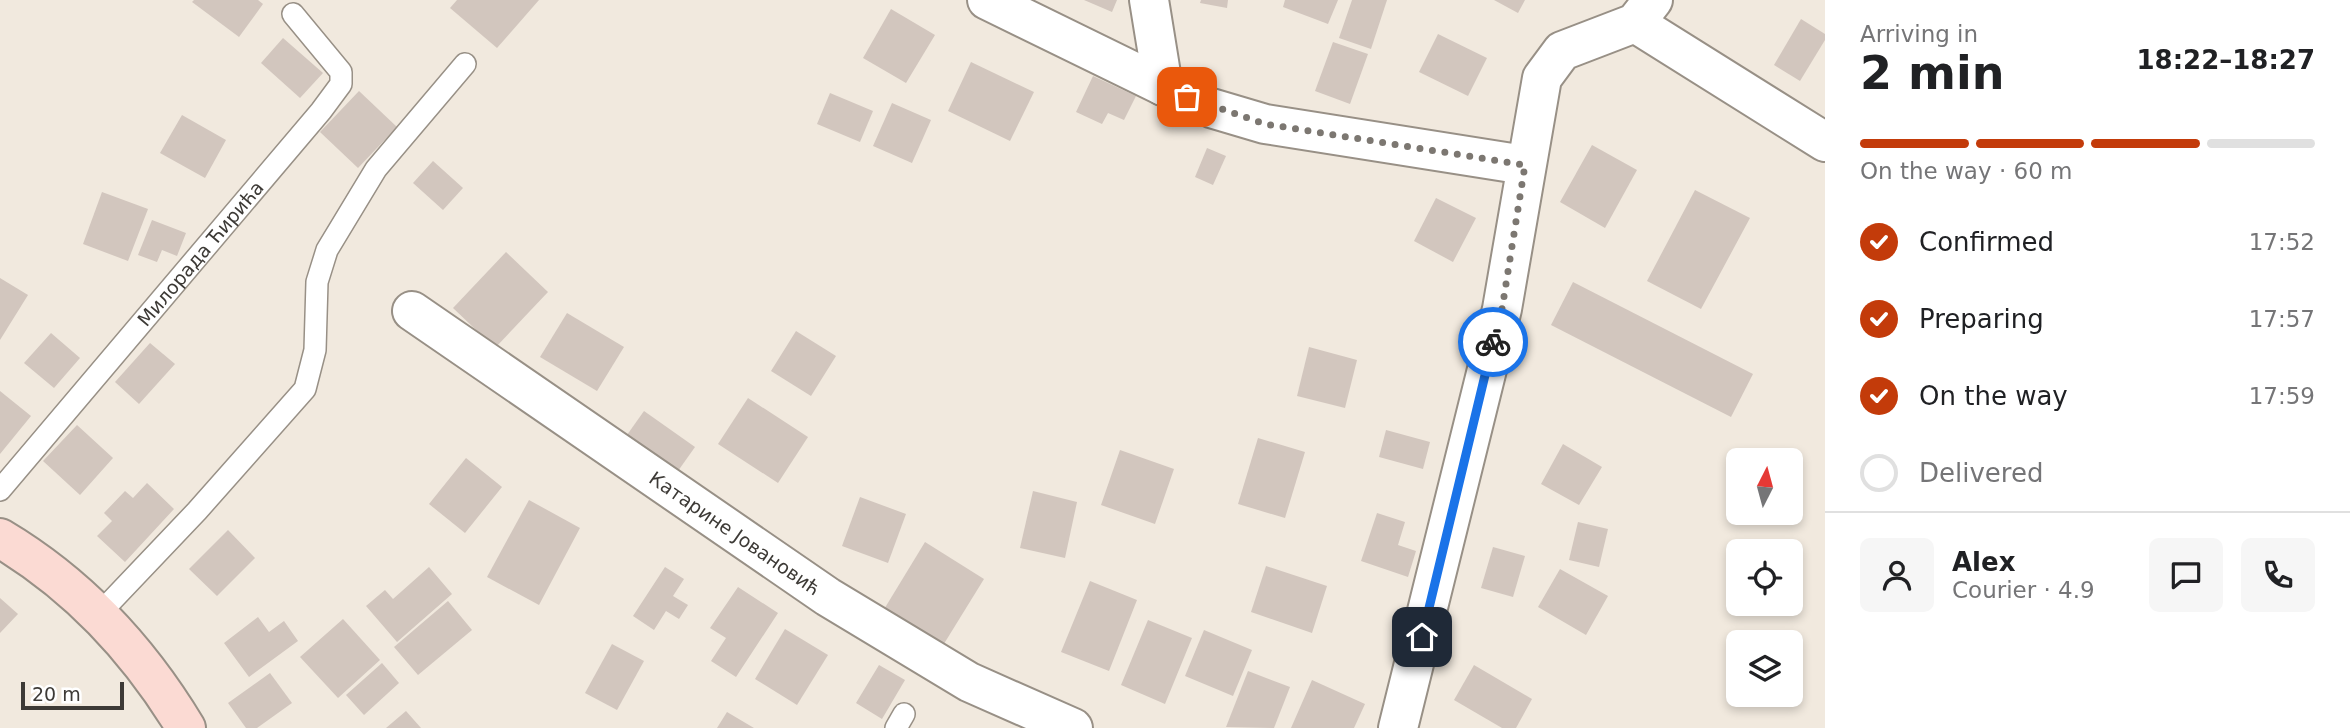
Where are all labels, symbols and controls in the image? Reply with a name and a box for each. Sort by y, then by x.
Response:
text: Arriving in [1860,21,1978,47]
text: 18:22–18:27 [2136,45,2315,75]
text: 2 min [1860,46,2004,100]
pin [1157,67,1217,127]
icon: bag [1168,78,1206,116]
text: On the way · 60 m [1860,158,2072,184]
street label: Милорада Ћирића [133,177,268,330]
icon: check [1860,223,1898,261]
text: Confirmed [1919,227,2054,257]
text: 17:52 [2249,229,2315,255]
icon: check [1860,300,1898,338]
text: Preparing [1919,304,2044,334]
text: 17:57 [2249,306,2315,332]
courier [1458,307,1528,377]
icon: bike [1474,323,1512,361]
icon: check [1860,377,1898,415]
text: On the way [1919,381,2068,411]
text: 17:59 [2249,383,2315,409]
north arrow [1726,448,1802,525]
map controls [1726,448,1803,707]
text: Delivered [1919,458,2043,488]
street label: Катарине Јовановић [645,467,825,600]
button: person [1860,538,1934,612]
button: chat [2149,538,2223,612]
button: phone [2241,538,2315,612]
button: locate [1726,539,1803,616]
text: Alex [1952,547,2015,577]
text: Courier · 4.9 [1952,577,2095,603]
pin [1392,607,1452,667]
icon: home [1403,618,1441,656]
button: layers [1726,630,1803,707]
scale bar [21,679,124,711]
text: 20 m [32,683,81,705]

